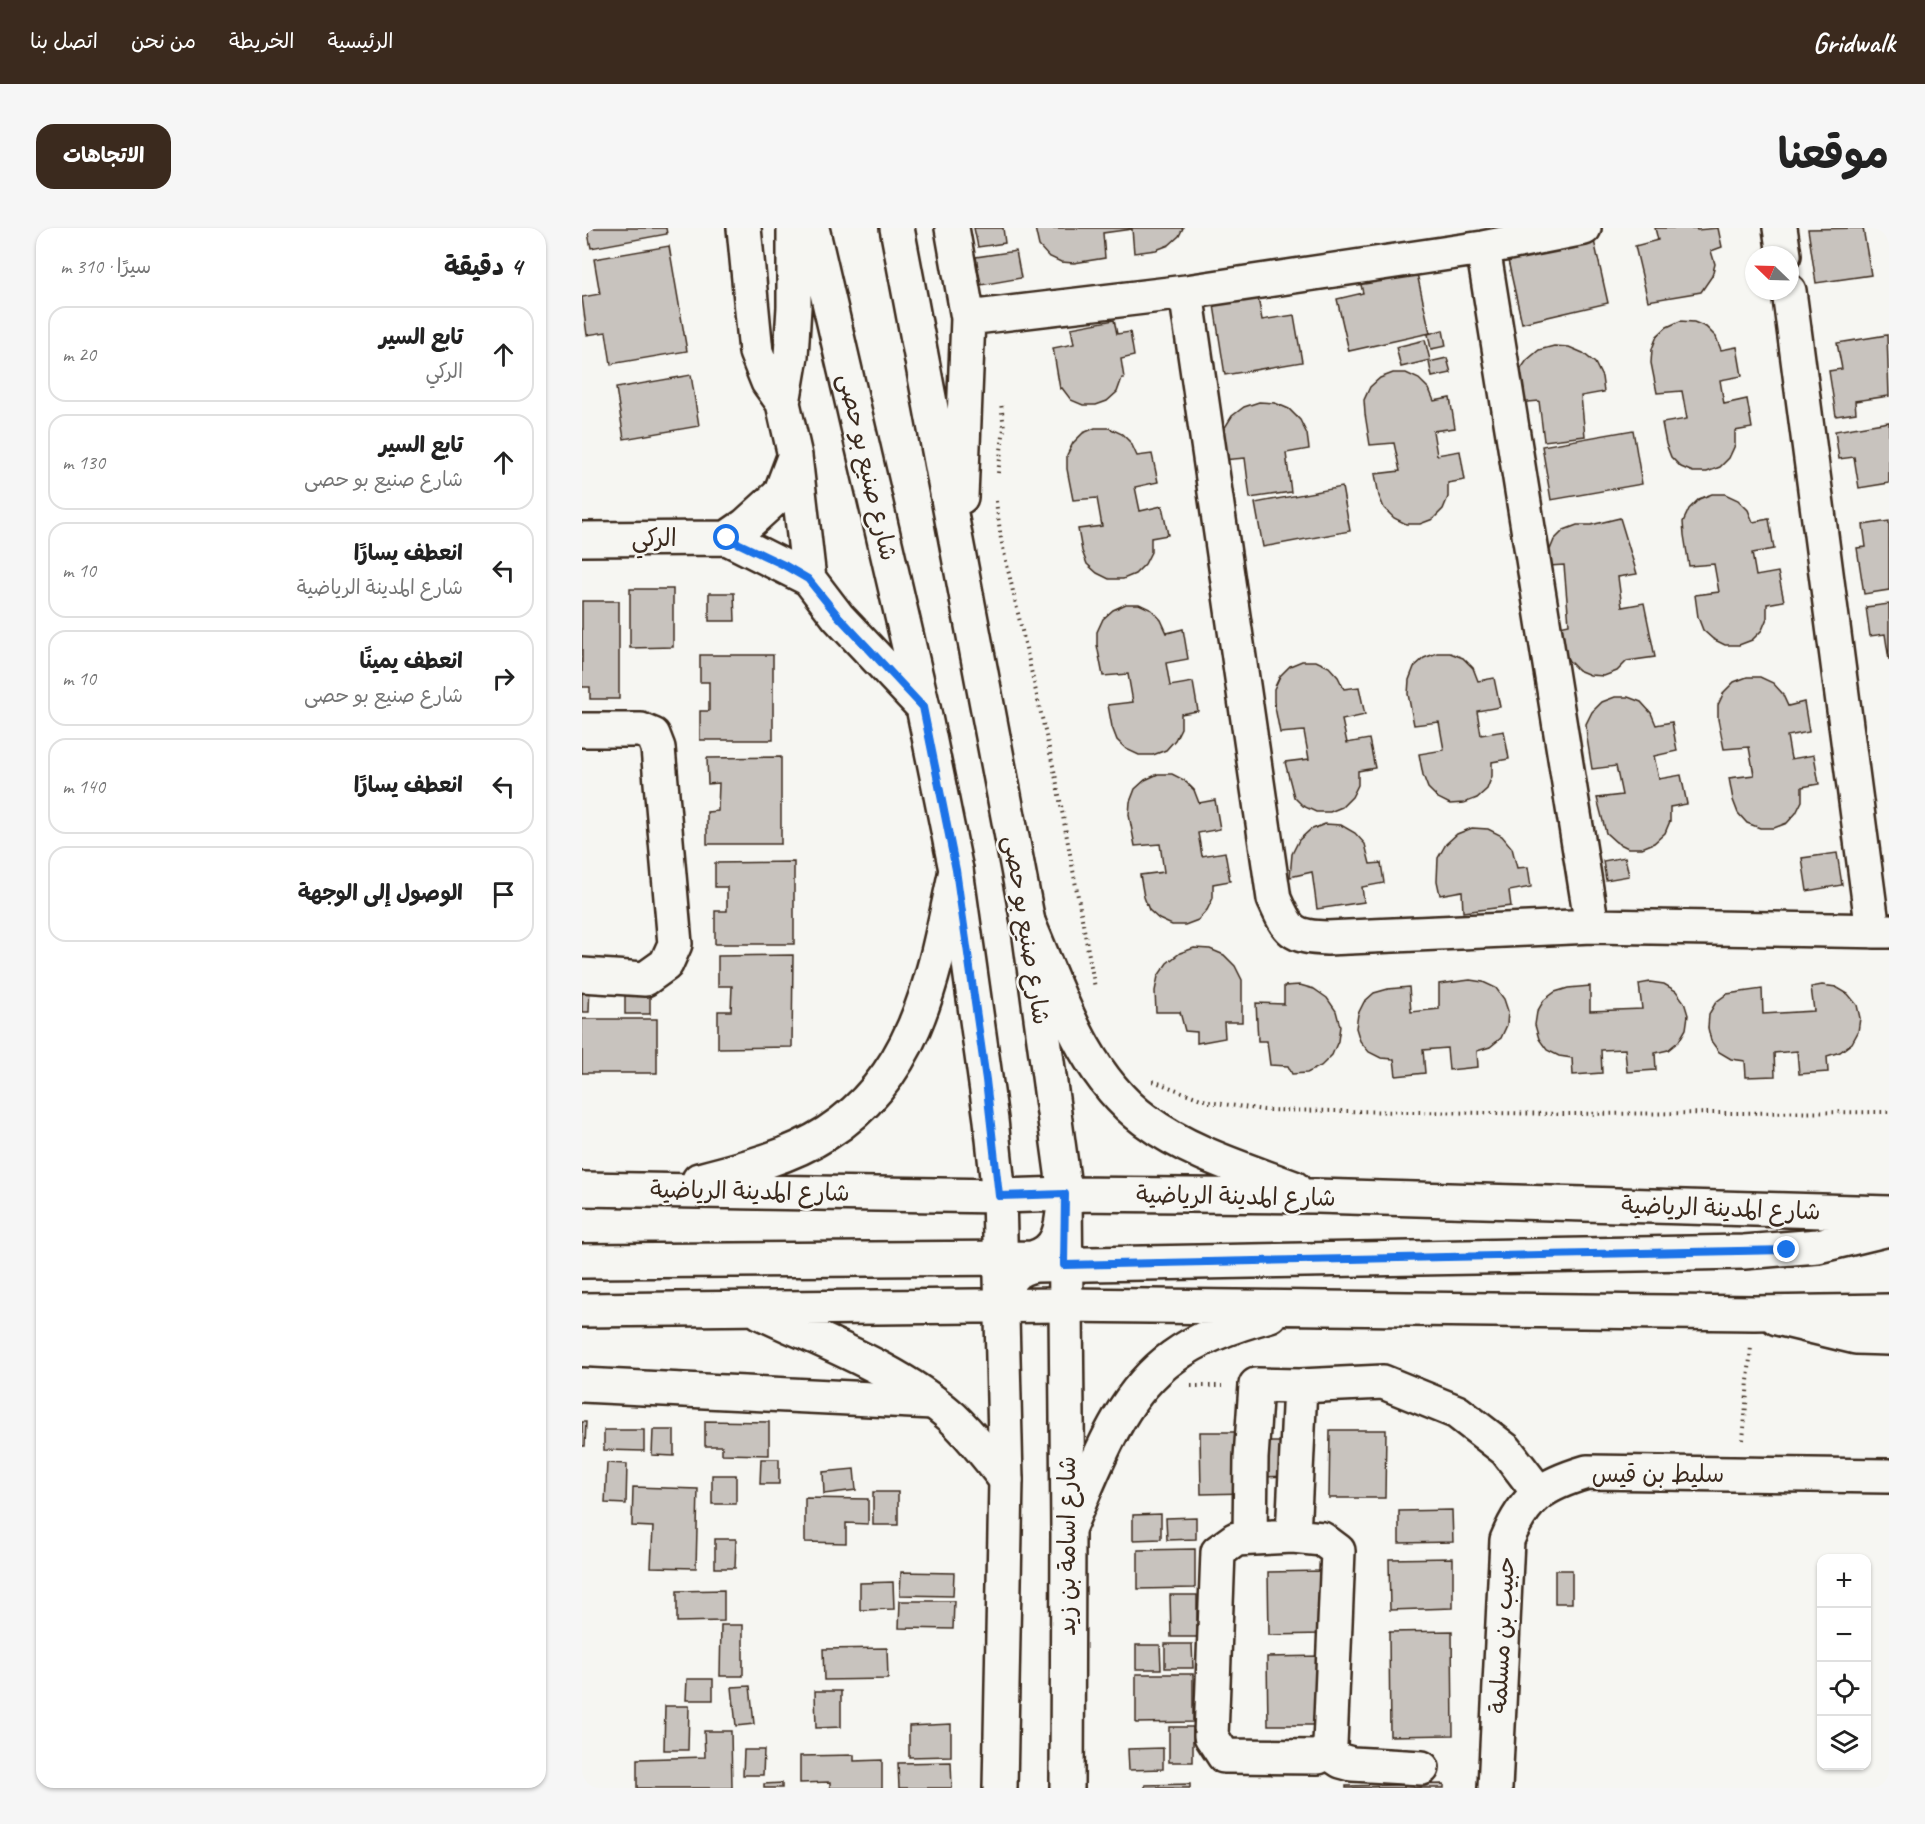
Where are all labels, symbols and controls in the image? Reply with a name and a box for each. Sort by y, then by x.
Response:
text: Gridwalk [1813,25,1895,60]
text: اتصل بنا [30,28,98,54]
text: من نحن [131,28,196,54]
text: الخريطة [229,28,295,54]
text: الرئيسية [328,28,393,54]
button: الاتجاهات [36,124,171,189]
text: موقعنا [1778,128,1889,181]
north arrow [1745,246,1799,300]
text: 4 دقيقة [444,250,522,283]
text: سيرًا · 310 m [60,254,151,279]
text: تابع السير [379,323,463,351]
icon: ahead [487,338,520,371]
text: 20 m [62,342,96,367]
text: الركي [425,359,463,384]
street label: شارع صنيع بو حصى [830,371,904,564]
text: تابع السير [379,431,463,459]
icon: ahead [487,446,520,479]
text: 130 m [62,450,105,475]
text: شارع صنيع بو حصى [304,467,463,492]
street label: الركي [631,523,677,559]
route start [713,524,739,550]
text: انعطف يسارًا [354,539,463,567]
icon: left [487,554,520,587]
text: 10 m [62,558,96,583]
text: شارع المدينة الرياضية [297,575,463,600]
text: انعطف يمينًا [359,647,463,675]
icon: right [487,662,520,695]
text: 10 m [62,666,96,691]
text: شارع صنيع بو حصى [304,683,463,708]
icon: left [487,770,520,803]
text: انعطف يسارًا [354,771,463,799]
text: 140 m [62,774,105,799]
street label: شارع صنيع بو حصى [995,833,1057,1027]
icon: arrive [487,878,520,911]
text: الوصول إلى الوجهة [298,879,463,907]
street label: شارع المدينة الرياضية [650,1174,850,1210]
street label: شارع المدينة الرياضية [1136,1179,1336,1215]
street label: شارع المدينة الرياضية [1621,1190,1821,1228]
route end [1773,1236,1799,1262]
street label: شارع اسامة بن زيد [1052,1456,1084,1636]
street label: سليط بن قيس [1592,1459,1724,1489]
map controls [1817,1554,1871,1770]
button: + [1817,1554,1871,1608]
street label: حبيب بن مسلمة [1483,1556,1521,1714]
button: − [1817,1608,1871,1662]
button: locate [1817,1662,1871,1716]
button: layers [1817,1716,1871,1770]

